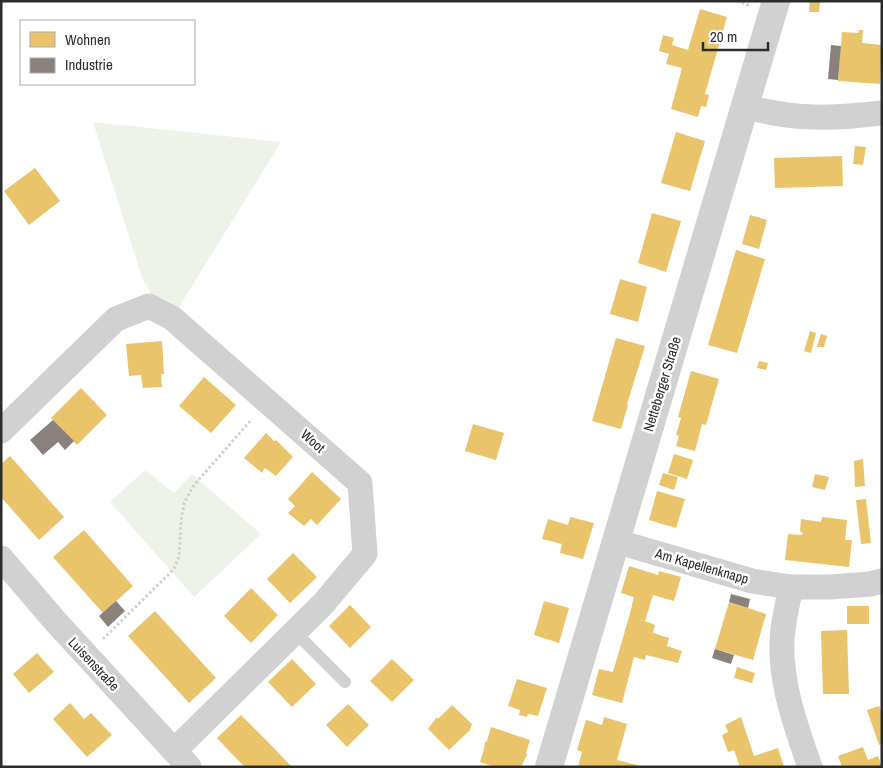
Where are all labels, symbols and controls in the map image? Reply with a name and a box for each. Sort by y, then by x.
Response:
legend [20,20,195,85]
scale bar [703,20,768,52]
text: 20 m [710,26,737,47]
text: Wohnen [65,29,111,50]
text: Industrie [65,54,113,75]
street label: Netteberger Straße [639,334,685,434]
street label: Woot [297,425,329,457]
street label: Am Kapellenknapp [652,544,751,588]
street label: Luisenstraße [65,633,123,695]

